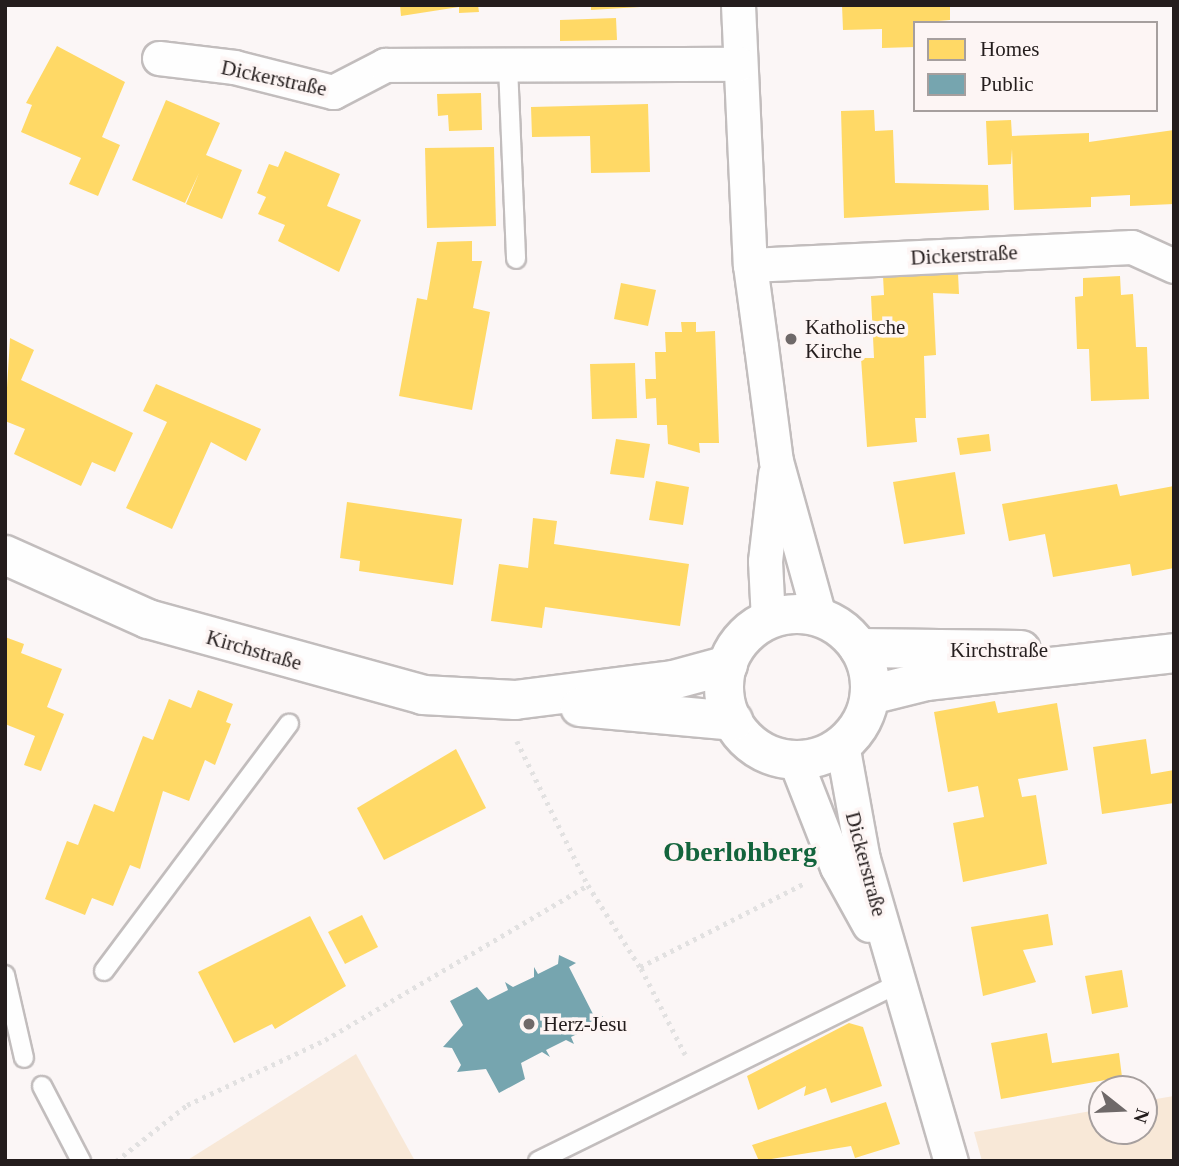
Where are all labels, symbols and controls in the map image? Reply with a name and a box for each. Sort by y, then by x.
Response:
legend [913,21,1158,112]
text: Homes [980,37,1040,61]
street label: Dickerstraße [219,55,329,101]
text: Public [980,72,1034,96]
street label: Dickerstraße [910,240,1018,270]
place label: Katholische Kirche [805,314,905,364]
marker: Katholische Kirche [783,331,799,347]
street label: Kirchstraße [203,624,305,676]
street label: Kirchstraße [950,637,1048,663]
street label: Dickerstraße [840,809,892,919]
district label: Oberlohberg [663,835,817,869]
place label: Herz-Jesu [543,1011,627,1037]
marker: Herz-Jesu [521,1016,537,1032]
north arrow [1088,1075,1158,1145]
text: N [1129,1106,1154,1126]

